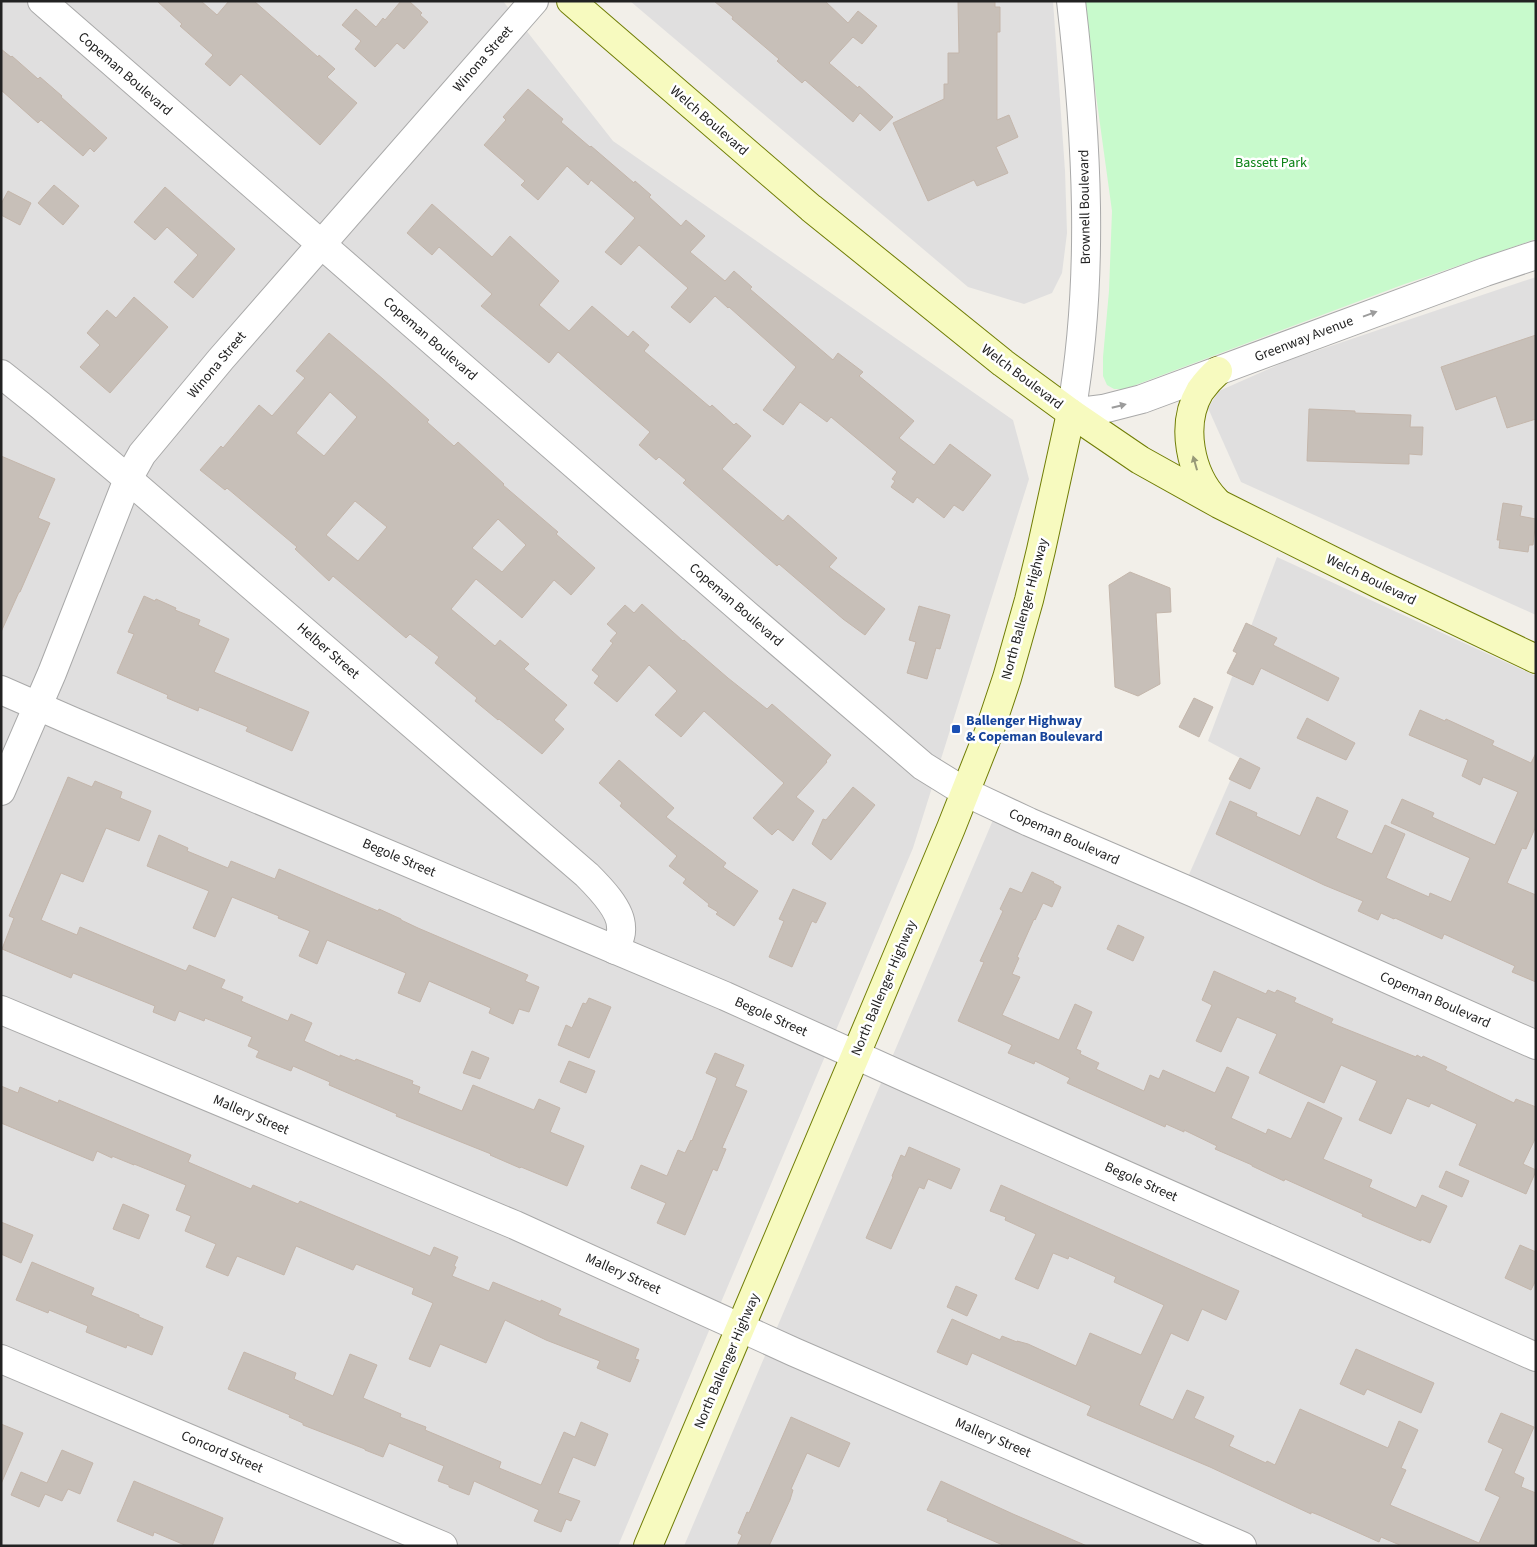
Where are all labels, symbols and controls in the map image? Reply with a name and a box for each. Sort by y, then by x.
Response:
street label: Winona Street [448,21,518,97]
street label: Copeman Boulevard [73,27,177,121]
street label: Welch Boulevard [665,81,753,161]
street label: Brownell Boulevard [1074,149,1096,265]
park label: Bassett Park [1235,153,1307,173]
street label: Copeman Boulevard [378,292,482,386]
one-way arrow [1363,310,1378,318]
street label: Greenway Avenue [1252,311,1356,367]
street label: Winona Street [183,327,251,403]
street label: Welch Boulevard [977,339,1067,415]
one-way arrow [1111,402,1126,410]
one-way arrow [1190,455,1198,470]
street label: North Ballenger Highway [996,536,1054,682]
street label: Welch Boulevard [1323,549,1419,611]
street label: Copeman Boulevard [684,558,788,652]
street label: Helber Street [292,618,364,684]
place label: Ballenger Highway & Copeman Boulevard [966,711,1103,747]
marker: Ballenger Highway & Copeman Boulevard [950,723,962,735]
street label: Copeman Boulevard [1005,804,1123,870]
street label: Begole Street [359,834,439,883]
street label: North Ballenger Highway [846,917,922,1059]
street label: Copeman Boulevard [1376,967,1494,1033]
street label: Begole Street [731,992,811,1042]
street label: Mallery Street [210,1090,292,1140]
street label: Begole Street [1101,1157,1181,1207]
street label: Mallery Street [582,1248,664,1300]
street label: North Ballenger Highway [689,1290,765,1432]
street label: Mallery Street [952,1413,1034,1463]
street label: Concord Street [178,1426,266,1478]

